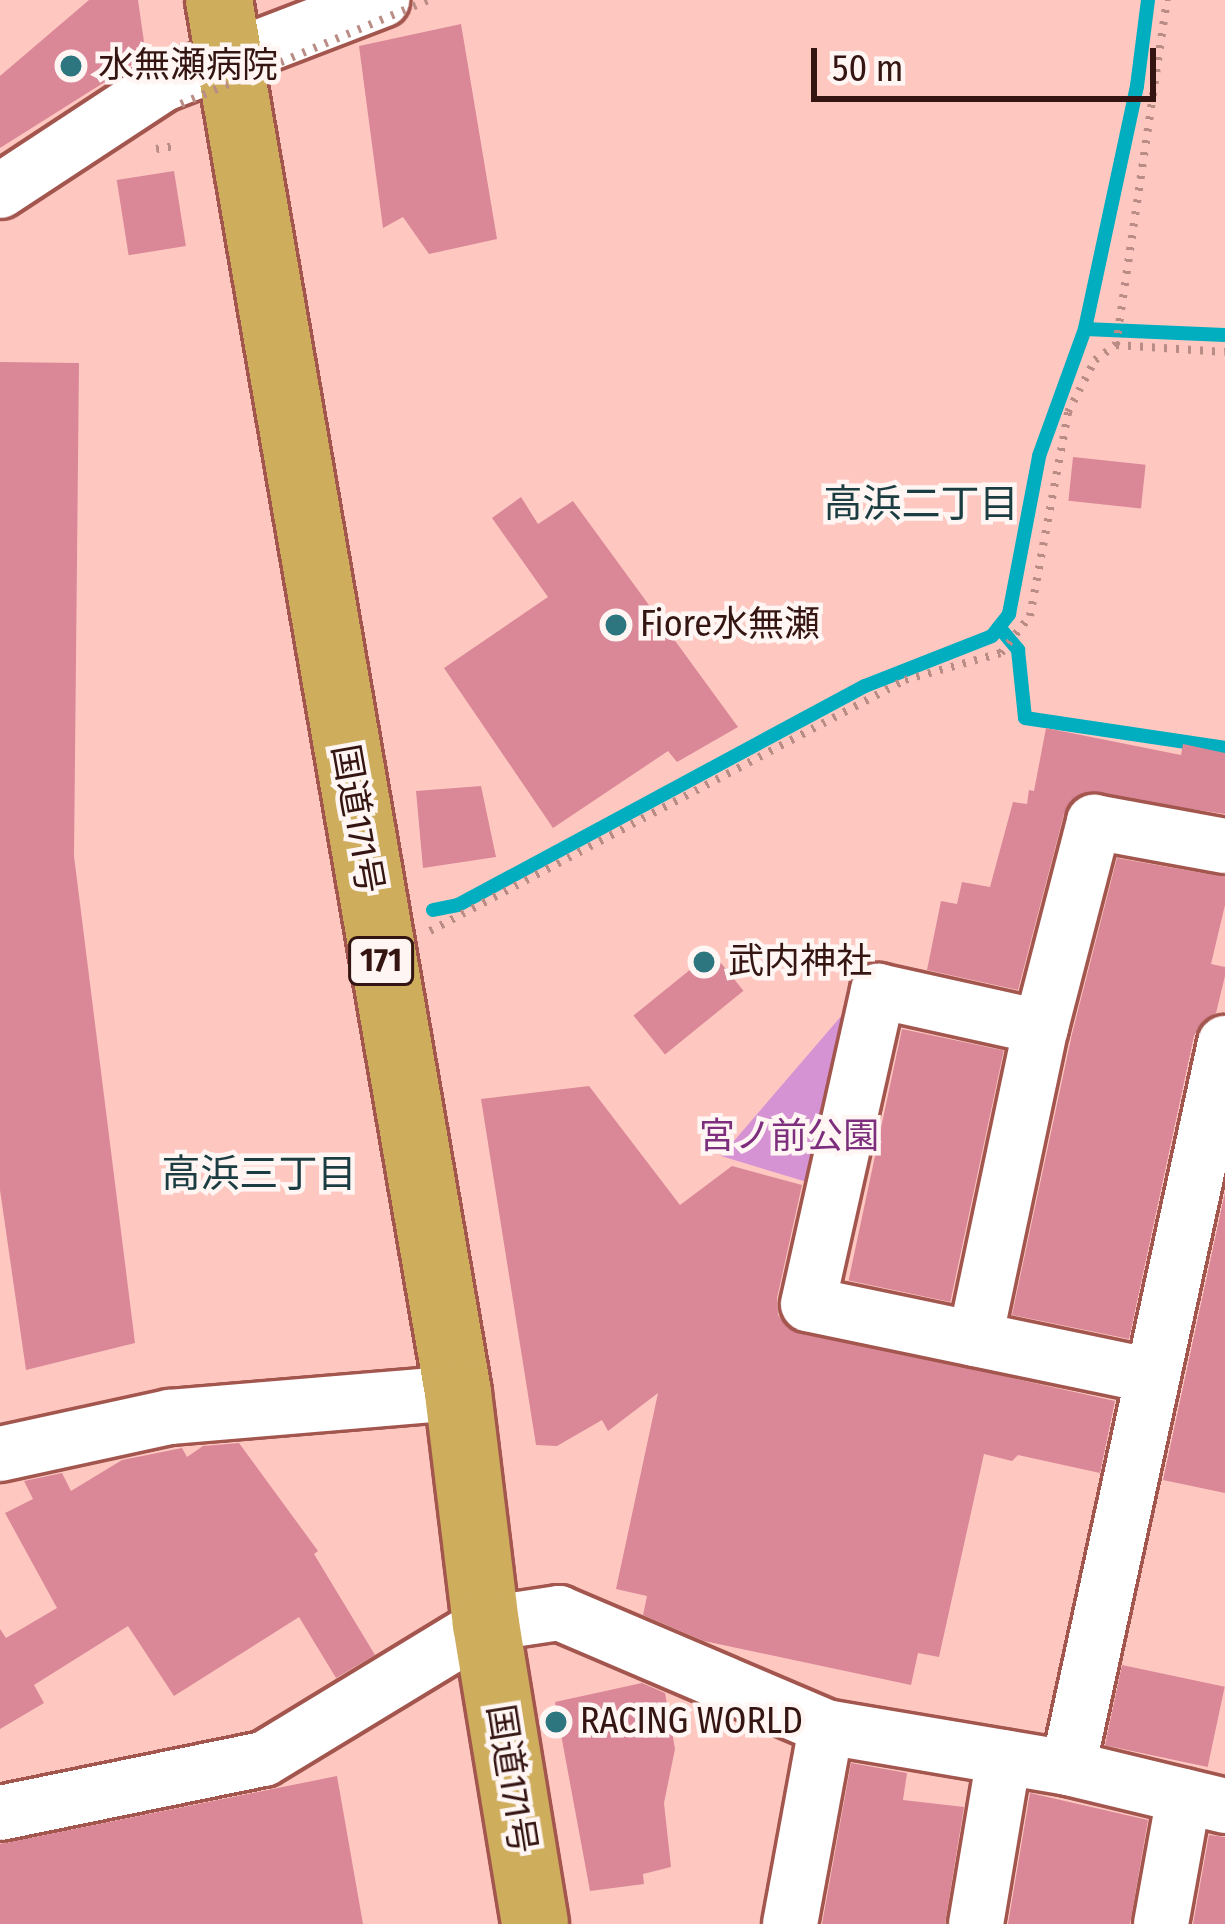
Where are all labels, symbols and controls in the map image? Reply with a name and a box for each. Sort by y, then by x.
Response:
scale bar [817,24,1162,98]
place label: 水無瀬病院 [98,44,278,88]
text: 50 m [832,47,903,91]
marker: 水無瀬病院 [55,50,87,82]
district label: 高浜二丁目 [824,481,1018,527]
place label: Fiore水無瀬 [640,603,820,647]
marker: Fiore水無瀬 [603,612,629,638]
street label: 国道171号 [323,741,391,897]
road number: 171 [348,934,414,988]
place label: 武内神社 [728,940,872,984]
marker: 武内神社 [691,949,717,975]
park label: 宮ノ前公園 [699,1115,879,1159]
district label: 高浜三丁目 [162,1151,356,1197]
place label: RACING WORLD [580,1700,803,1744]
street label: 国道171号 [478,1701,544,1857]
marker: RACING WORLD [543,1709,569,1735]

